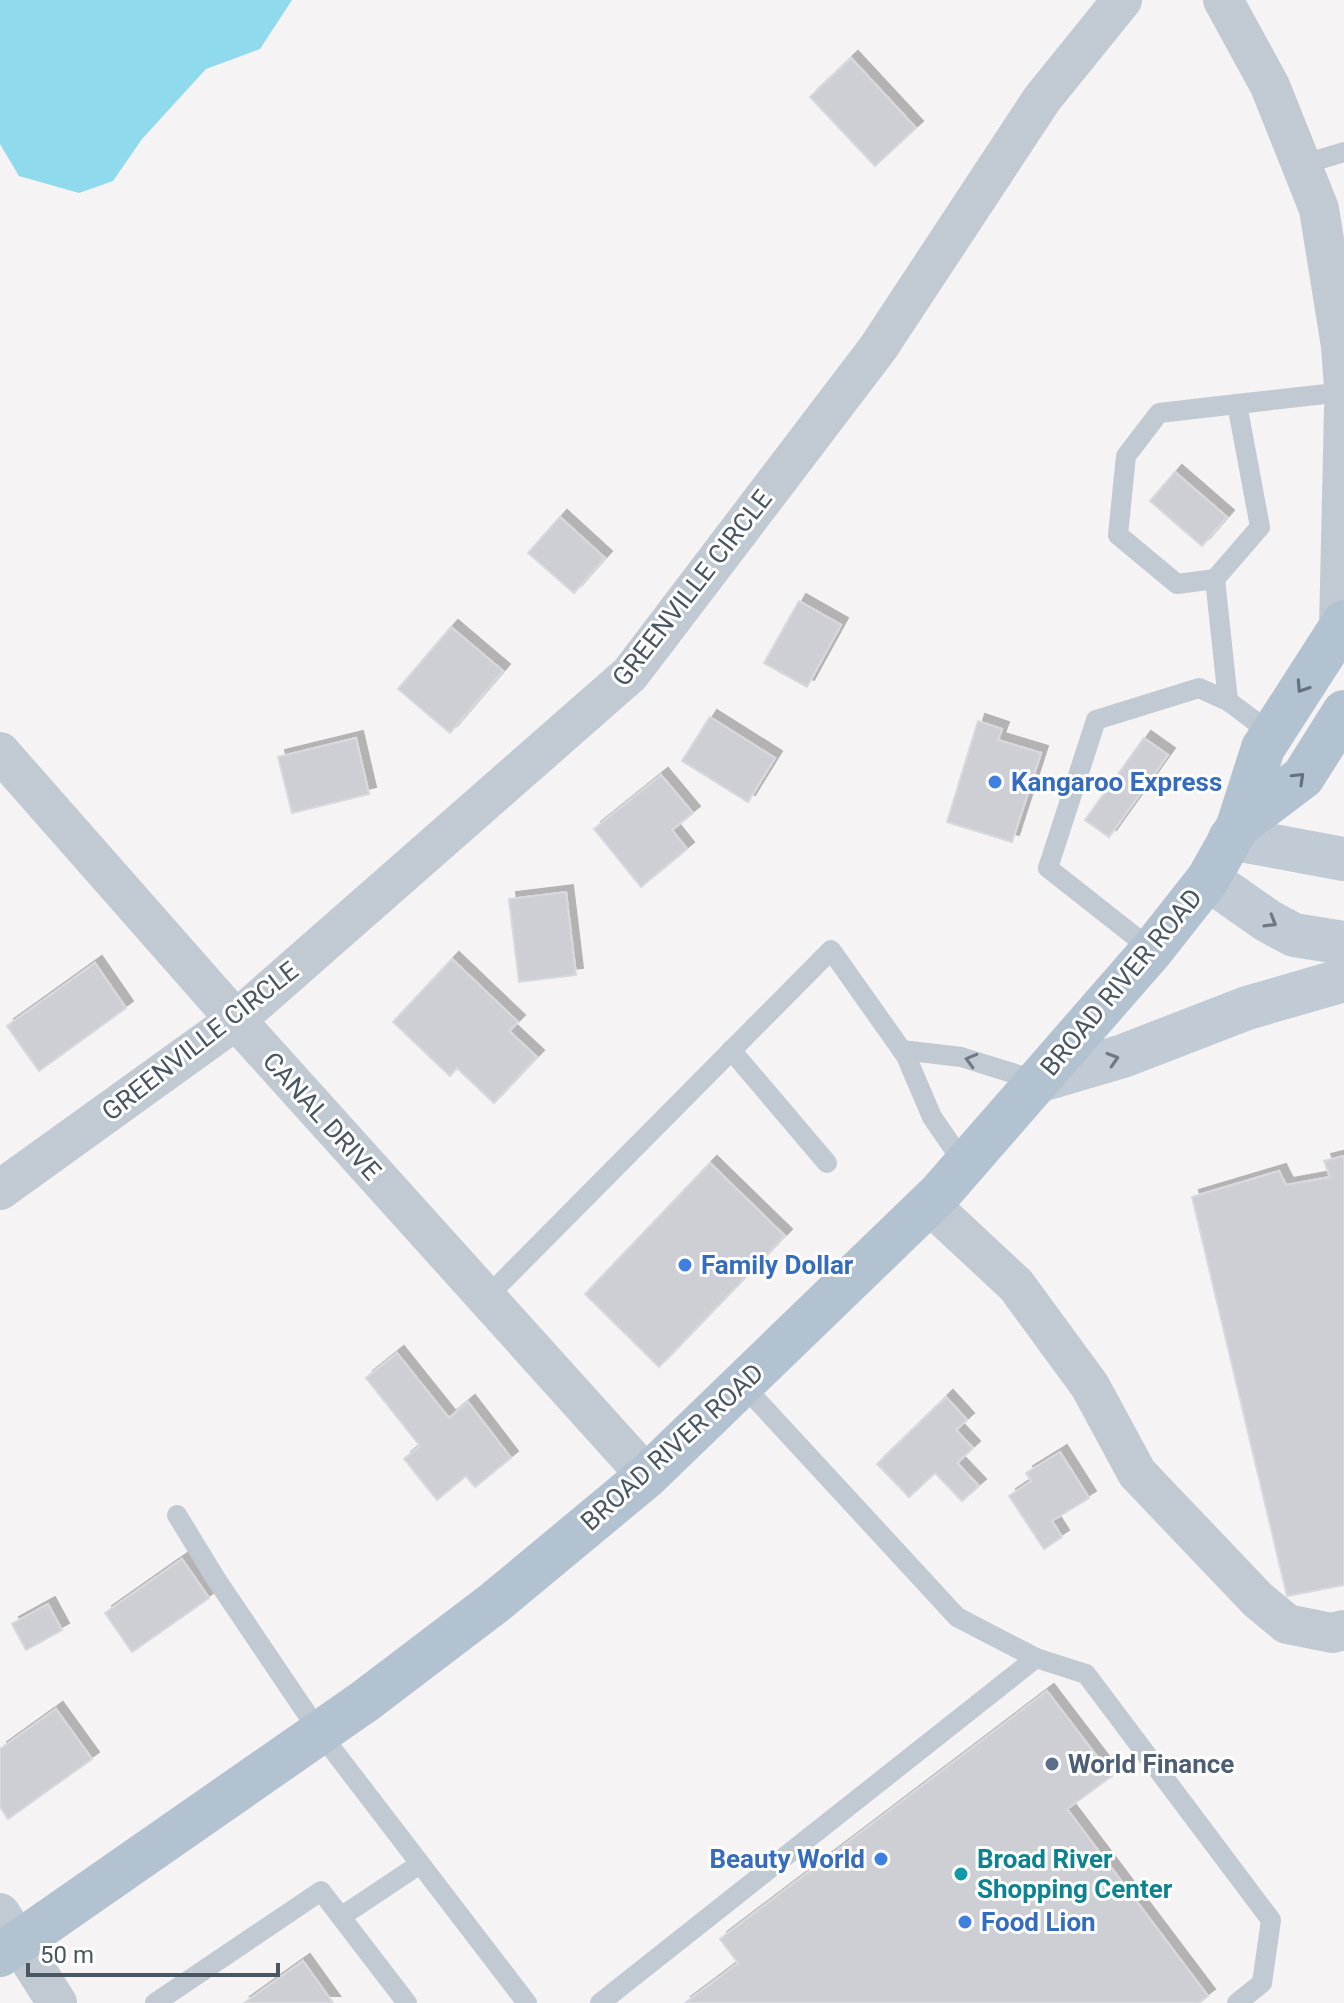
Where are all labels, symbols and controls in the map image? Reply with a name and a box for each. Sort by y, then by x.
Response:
street label: GREENVILLE CIRCLE [606,484,778,692]
one-way arrow [1296,679,1311,693]
place label: Kangaroo Express [1011,767,1222,797]
marker: Kangaroo Express [986,773,1004,791]
one-way arrow [1290,773,1304,787]
street label: BROAD RIVER ROAD [1034,882,1208,1082]
one-way arrow [1262,912,1277,928]
street label: GREENVILLE CIRCLE [96,955,304,1127]
street label: CANAL DRIVE [257,1046,387,1186]
one-way arrow [1105,1052,1119,1068]
one-way arrow [964,1053,978,1069]
place label: Family Dollar [701,1250,854,1280]
marker: Family Dollar [676,1256,694,1274]
street label: BROAD RIVER ROAD [575,1357,769,1537]
place label: World Finance [1068,1749,1234,1779]
marker: World Finance [1043,1755,1061,1773]
place label: Beauty World [709,1844,865,1874]
place label: Broad River Shopping Center [977,1844,1173,1904]
marker: Beauty World [872,1850,890,1868]
marker: Broad River Shopping Center [952,1865,970,1883]
place label: Food Lion [981,1907,1096,1937]
marker: Food Lion [956,1913,974,1931]
scale bar [28,1927,278,1977]
text: 50 m [40,1941,94,1969]

